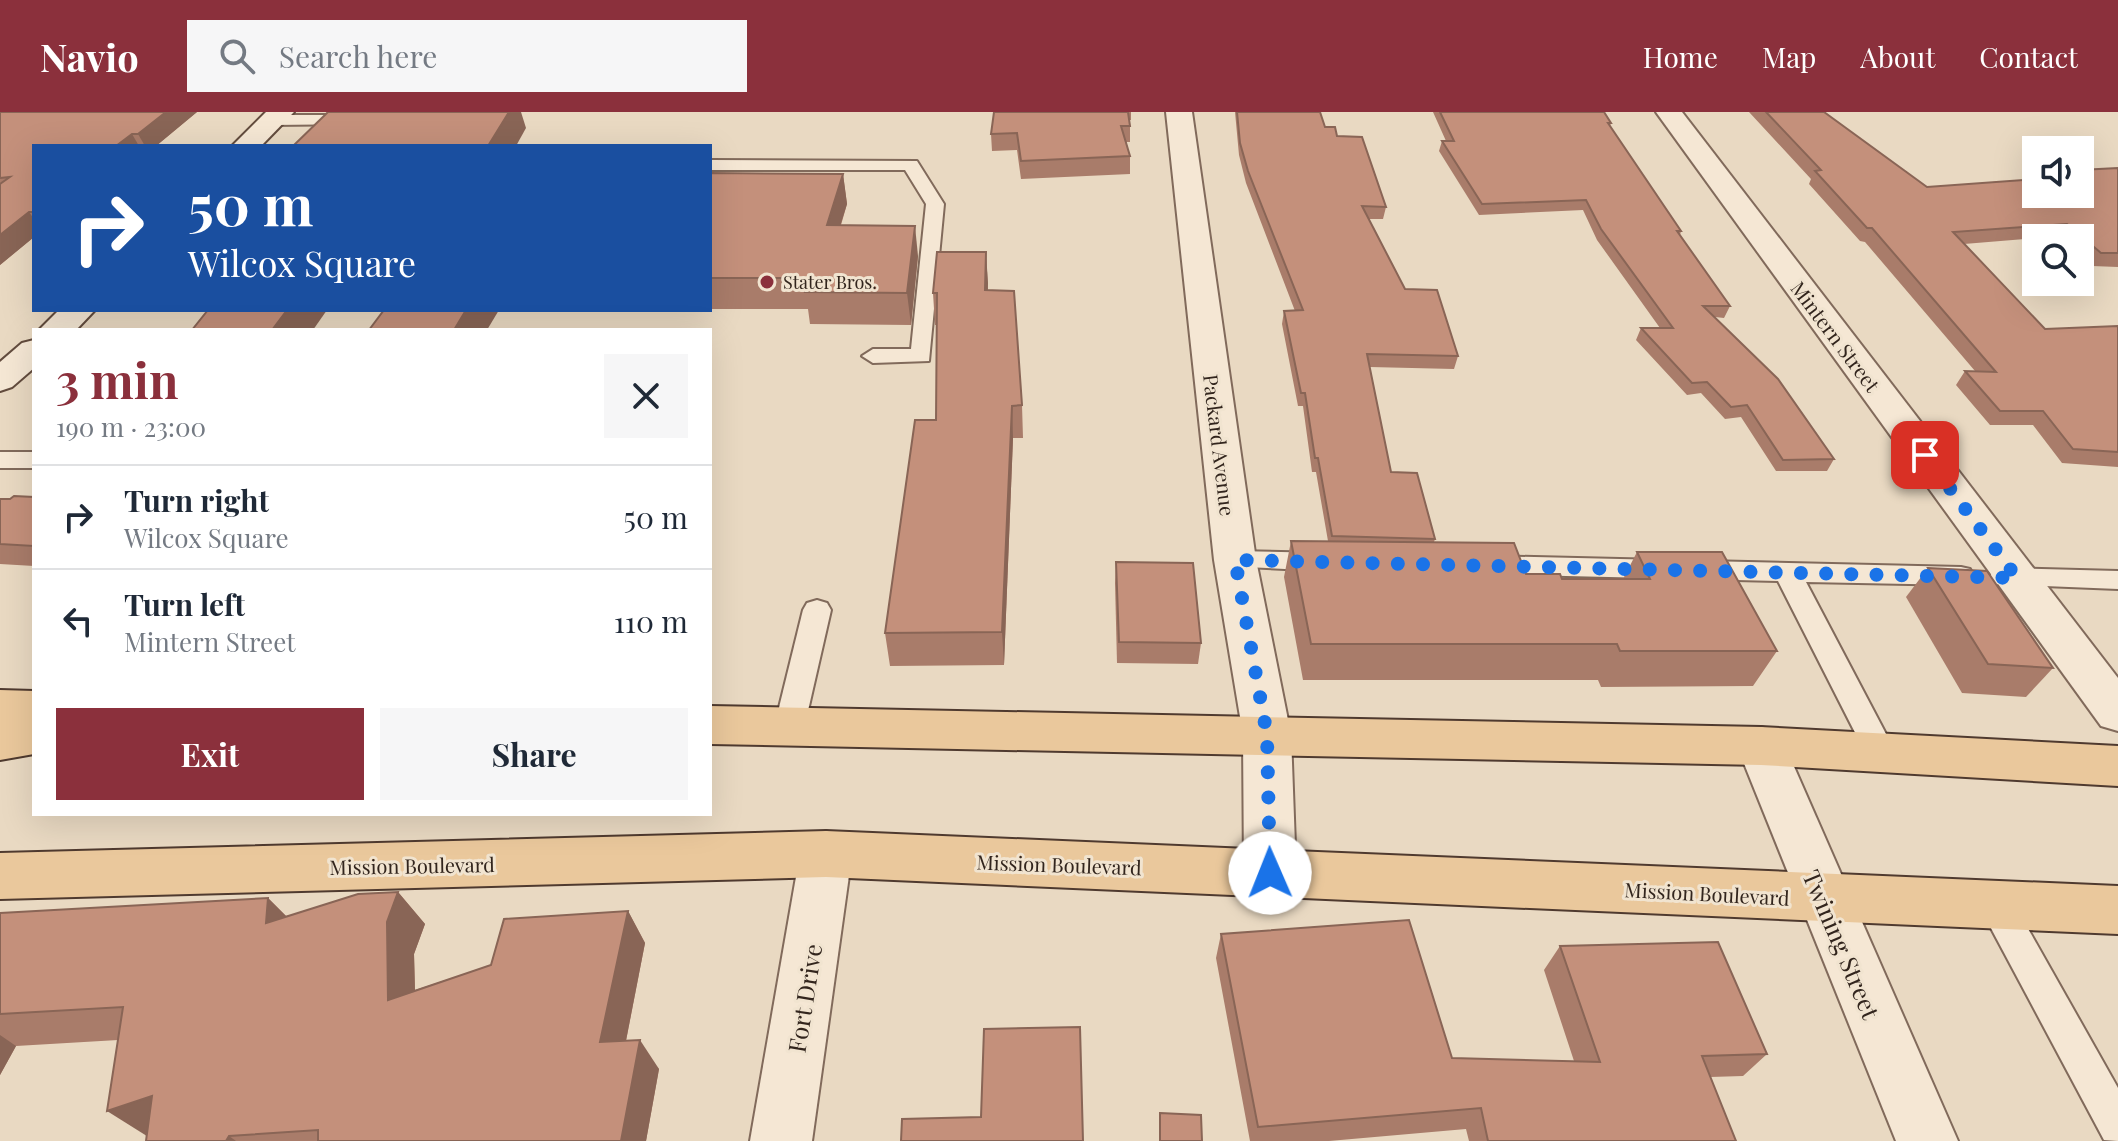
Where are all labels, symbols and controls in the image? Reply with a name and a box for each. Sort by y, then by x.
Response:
search box [187,20,747,92]
text: Navio [40,31,139,82]
icon: search [215,34,259,78]
text: Search here [279,36,437,76]
text: Home [1643,38,1718,75]
text: Map [1762,38,1816,75]
text: About [1860,38,1935,75]
text: Contact [1979,38,2078,75]
map controls [2022,136,2094,296]
button: sound [2022,136,2094,208]
text: 50 m [188,166,314,241]
icon: right [56,176,160,280]
button: search [2022,224,2094,296]
text: Wilcox Square [188,238,416,286]
place label: Stater Bros. [783,270,877,294]
marker: Stater Bros. [758,273,776,291]
street label: Mintern Street [1786,275,1887,398]
text: 3 min [56,347,178,411]
button: close [604,354,688,438]
street label: Packard Avenue [1198,373,1242,517]
text: 190 m · 23:00 [56,409,206,444]
pin [1891,421,1959,489]
icon: arrive [1903,433,1947,477]
text: Turn right [124,480,269,520]
icon: right [56,495,100,539]
text: 50 m [623,497,688,537]
text: Wilcox Square [124,520,289,555]
text: Turn left [124,584,245,624]
icon: left [56,599,100,643]
text: 110 m [614,601,688,641]
text: Mintern Street [124,624,296,659]
button: Exit [56,708,364,800]
button: Share [380,708,688,800]
position arrow [1228,831,1312,915]
street label: Mission Boulevard [976,848,1142,880]
street label: Mission Boulevard [329,850,495,880]
street label: Twining Street [1796,865,1888,1024]
street label: Mission Boulevard [1624,875,1791,911]
street label: Fort Drive [780,941,828,1055]

